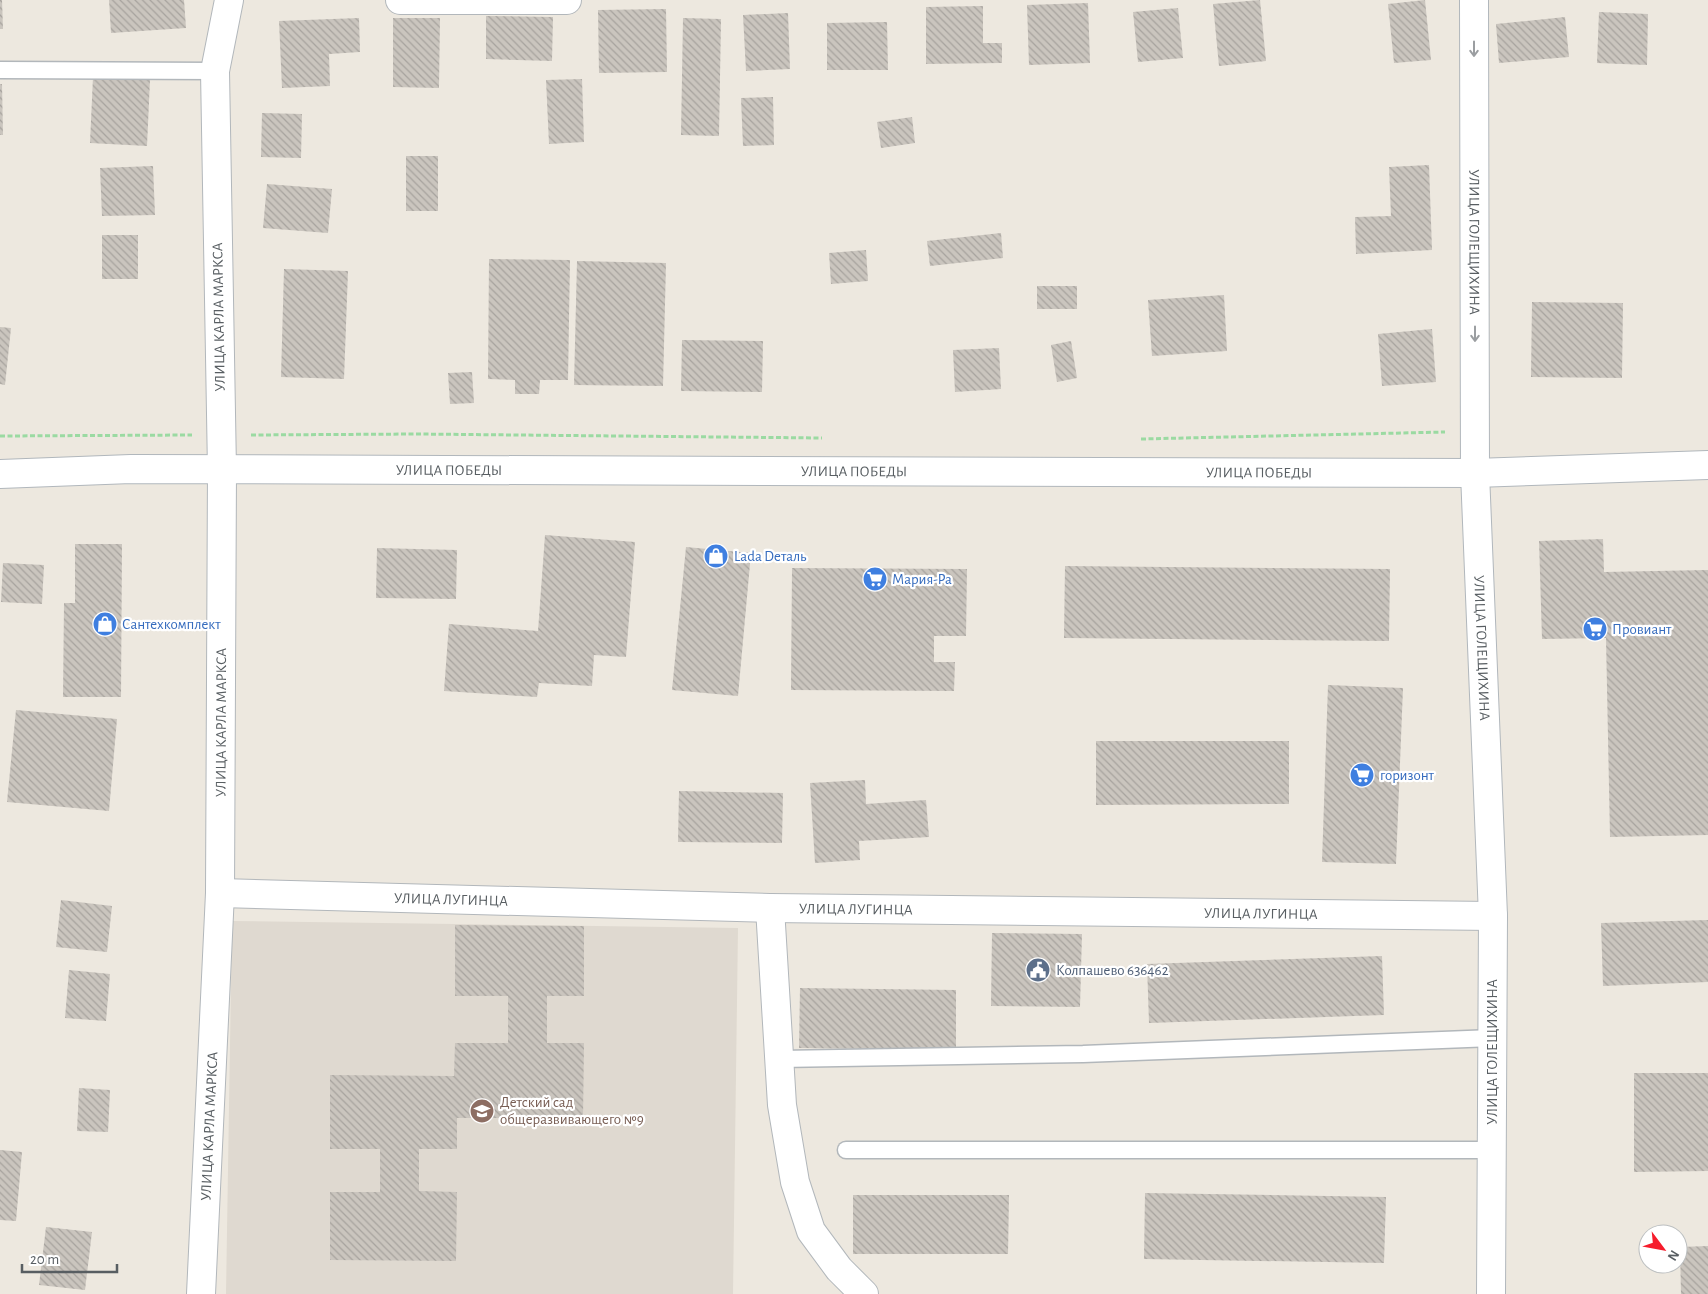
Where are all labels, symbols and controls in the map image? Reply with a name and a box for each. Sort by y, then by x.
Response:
one-way arrow [1469,40,1479,56]
street label: УЛИЦА ГОЛЕЩИХИНА [1467,169,1482,315]
street label: УЛИЦА КАРЛА МАРКСА [210,242,228,392]
one-way arrow [1470,325,1480,341]
street label: УЛИЦА ПОБЕДЫ [396,462,502,478]
street label: УЛИЦА ПОБЕДЫ [801,463,907,479]
street label: УЛИЦА ПОБЕДЫ [1206,465,1312,480]
shop icon: Lada Dеталь [703,543,729,569]
place label: Lada Dеталь [734,549,807,564]
supermarket icon: Мария-Ра [862,566,888,592]
place label: Мария-Ра [892,572,952,587]
street label: УЛИЦА ГОЛЕЩИХИНА [1472,575,1493,721]
shop icon: Сантехкомплект [92,611,118,637]
supermarket icon: Провиант [1582,616,1608,642]
place label: Сантехкомплект [122,617,221,632]
place label: Провиант [1612,622,1672,637]
street label: УЛИЦА КАРЛА МАРКСА [213,648,229,797]
supermarket icon: горизонт [1349,762,1375,788]
place label: горизонт [1380,768,1434,783]
street label: УЛИЦА ЛУГИНЦА [394,890,508,908]
street label: УЛИЦА ЛУГИНЦА [799,901,913,917]
street label: УЛИЦА ЛУГИНЦА [1204,905,1318,922]
public building icon: Колпашево 636462 [1025,957,1051,983]
place label: Колпашево 636462 [1056,963,1169,978]
street label: УЛИЦА ГОЛЕЩИХИНА [1485,979,1500,1125]
street label: УЛИЦА КАРЛА МАРКСА [198,1051,220,1201]
place label: Детский сад общеразвивающего №9 [500,1095,644,1127]
school or university icon: Детский сад общеразвивающего №9 [469,1098,495,1124]
north arrow [1638,1224,1688,1274]
scale bar [22,1242,118,1274]
text: N [1665,1248,1682,1263]
text: 20 m [30,1252,59,1267]

